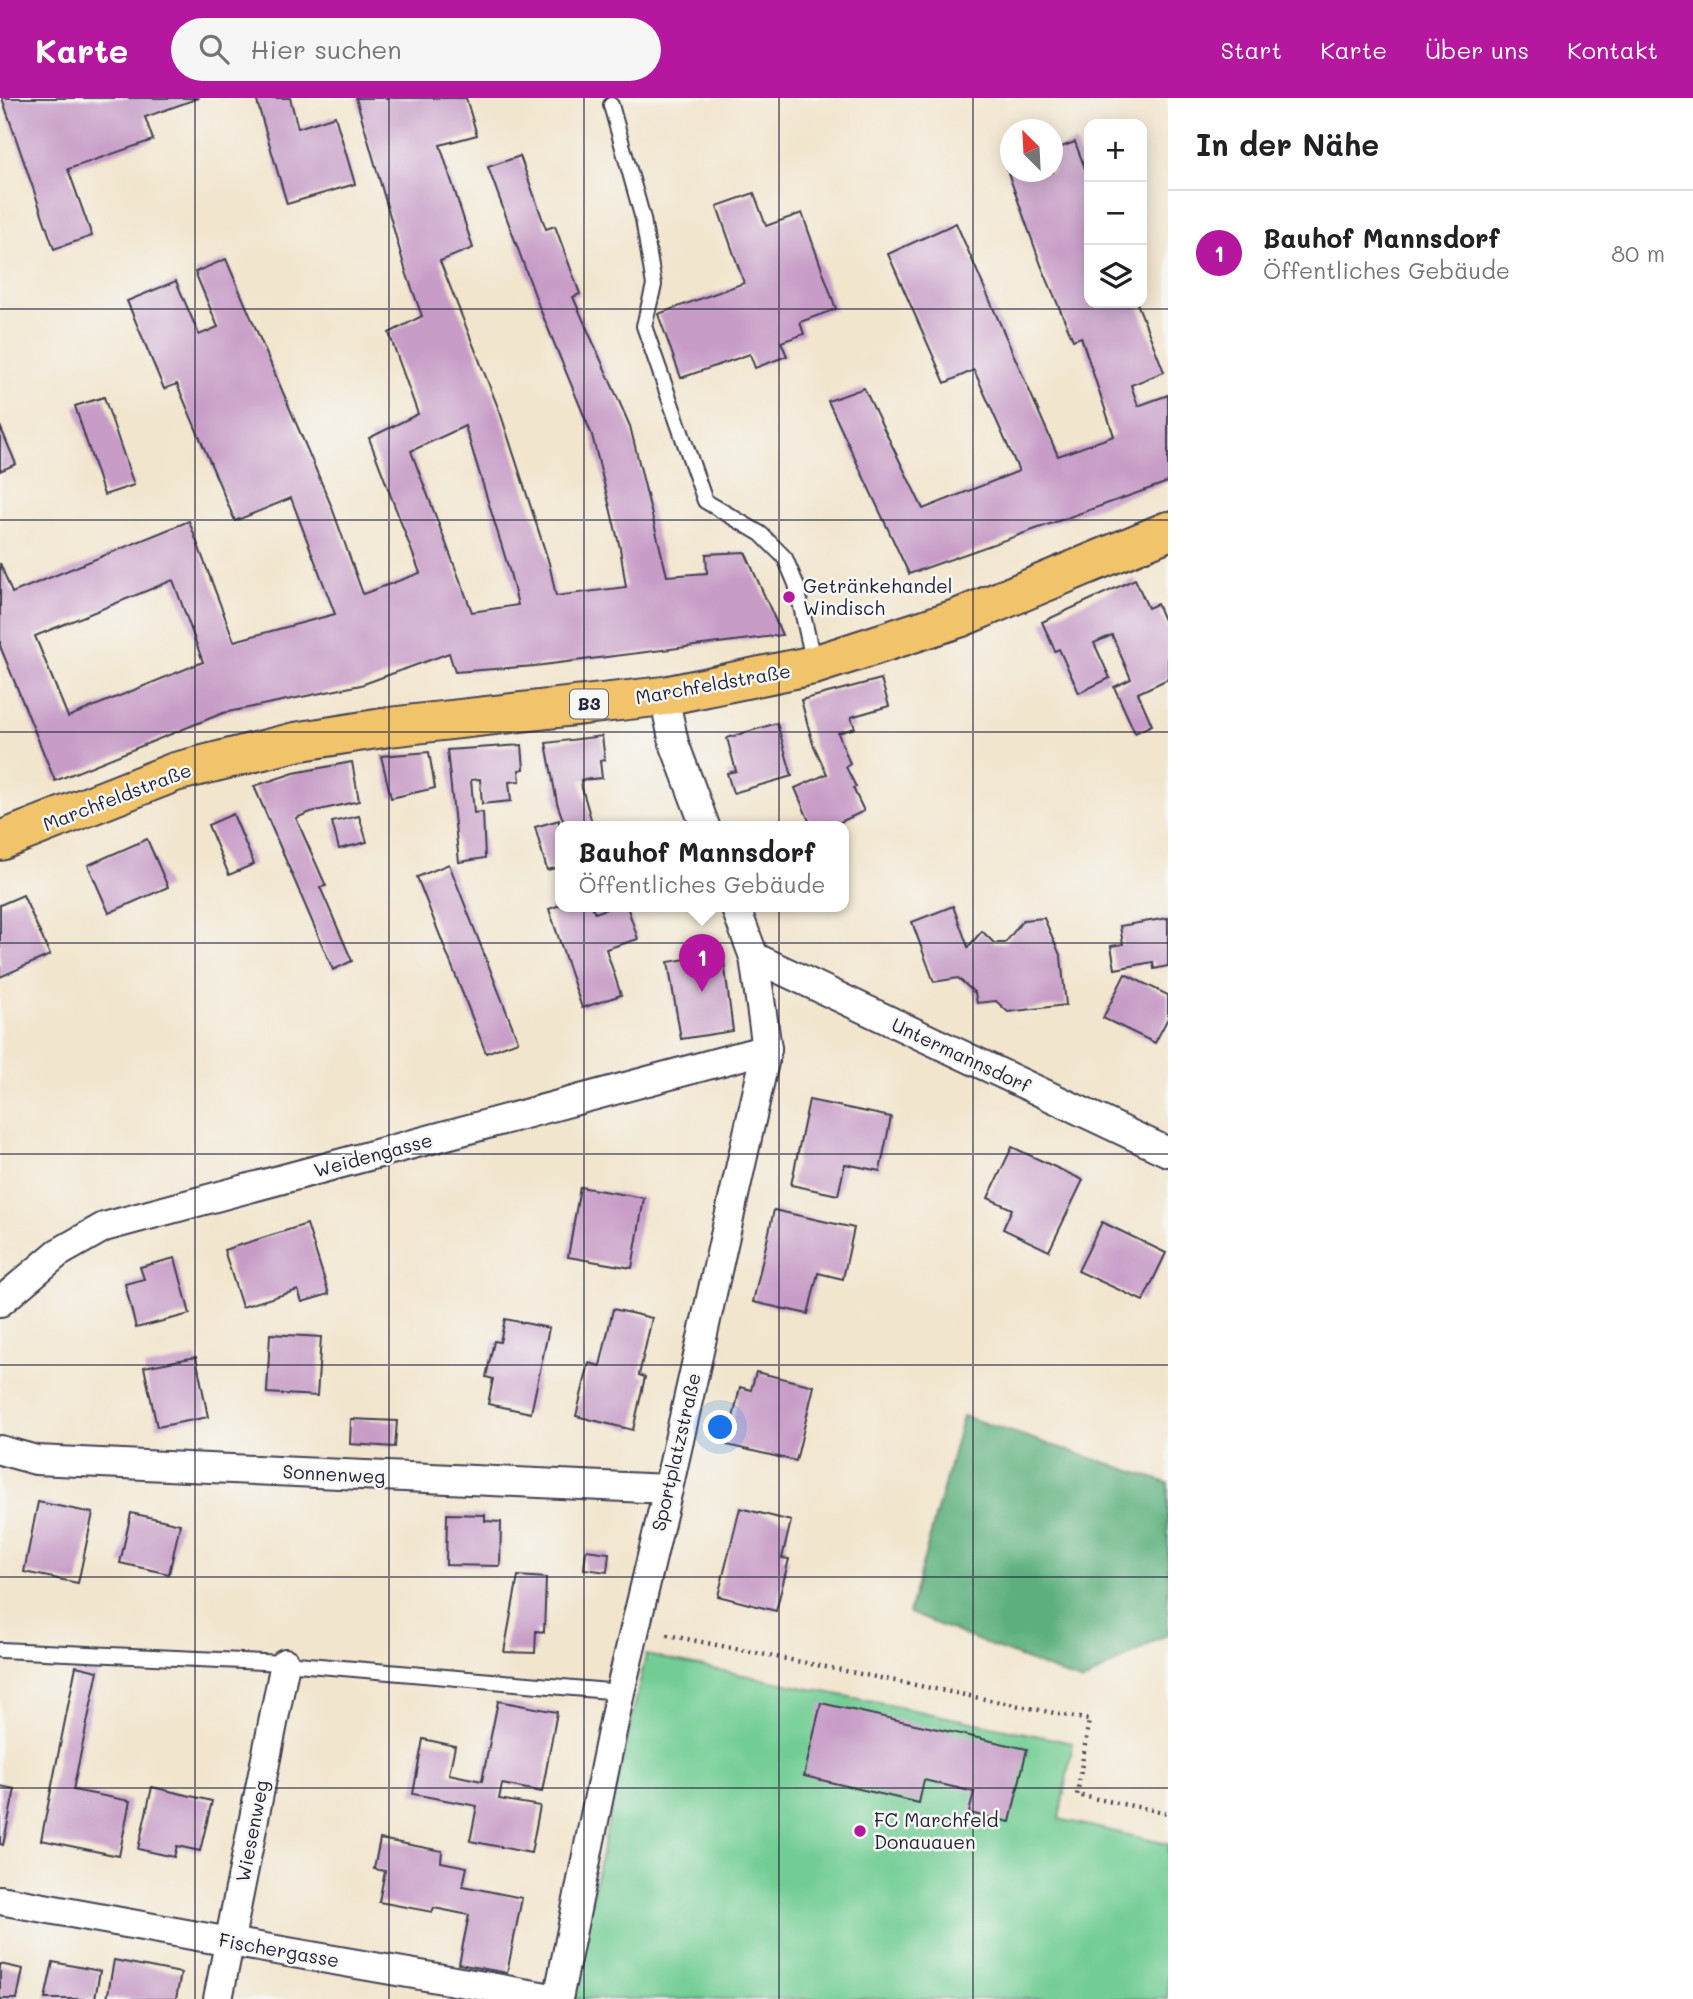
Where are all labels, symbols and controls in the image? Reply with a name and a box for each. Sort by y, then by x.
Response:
search box [171,18,661,81]
text: Karte [35,28,129,71]
icon: search [195,30,233,68]
text: Hier suchen [251,32,402,66]
text: Start [1220,34,1282,65]
text: Karte [1320,34,1387,65]
text: Über uns [1425,34,1529,65]
text: Kontakt [1567,34,1658,65]
north arrow [1000,119,1063,182]
map controls [1084,119,1147,308]
button: + [1084,119,1147,182]
text: In der Nähe [1196,124,1379,164]
button: − [1084,182,1147,245]
text: Bauhof Mannsdorf [1263,221,1500,255]
text: 1 [1214,238,1224,268]
text: 80 m [1611,238,1665,268]
button: layers [1084,245,1147,308]
text: Öffentliches Gebäude [1263,255,1510,285]
place label: Getränkehandel Windisch [803,573,953,620]
marker: Getränkehandel Windisch [781,589,797,605]
street label: Marchfeldstraße [633,658,792,709]
road number: B3 [570,690,608,718]
street label: Marchfeldstraße [39,757,195,836]
popup [555,821,849,912]
text: Bauhof Mannsdorf [579,835,815,869]
text: Öffentliches Gebäude [579,869,825,899]
pin: 1 [679,934,725,992]
street label: Untermannsdorf [888,1011,1035,1098]
street label: Weidengasse [311,1127,435,1182]
street label: Sportplatzstraße [645,1370,706,1533]
your location [703,1410,737,1444]
street label: Sonnenweg [282,1458,386,1489]
street label: Wiesenweg [229,1778,274,1884]
place label: FC Marchfeld Donauauen [874,1807,999,1854]
marker: FC Marchfeld Donauauen [852,1823,868,1839]
street label: Fischergasse [217,1927,341,1972]

